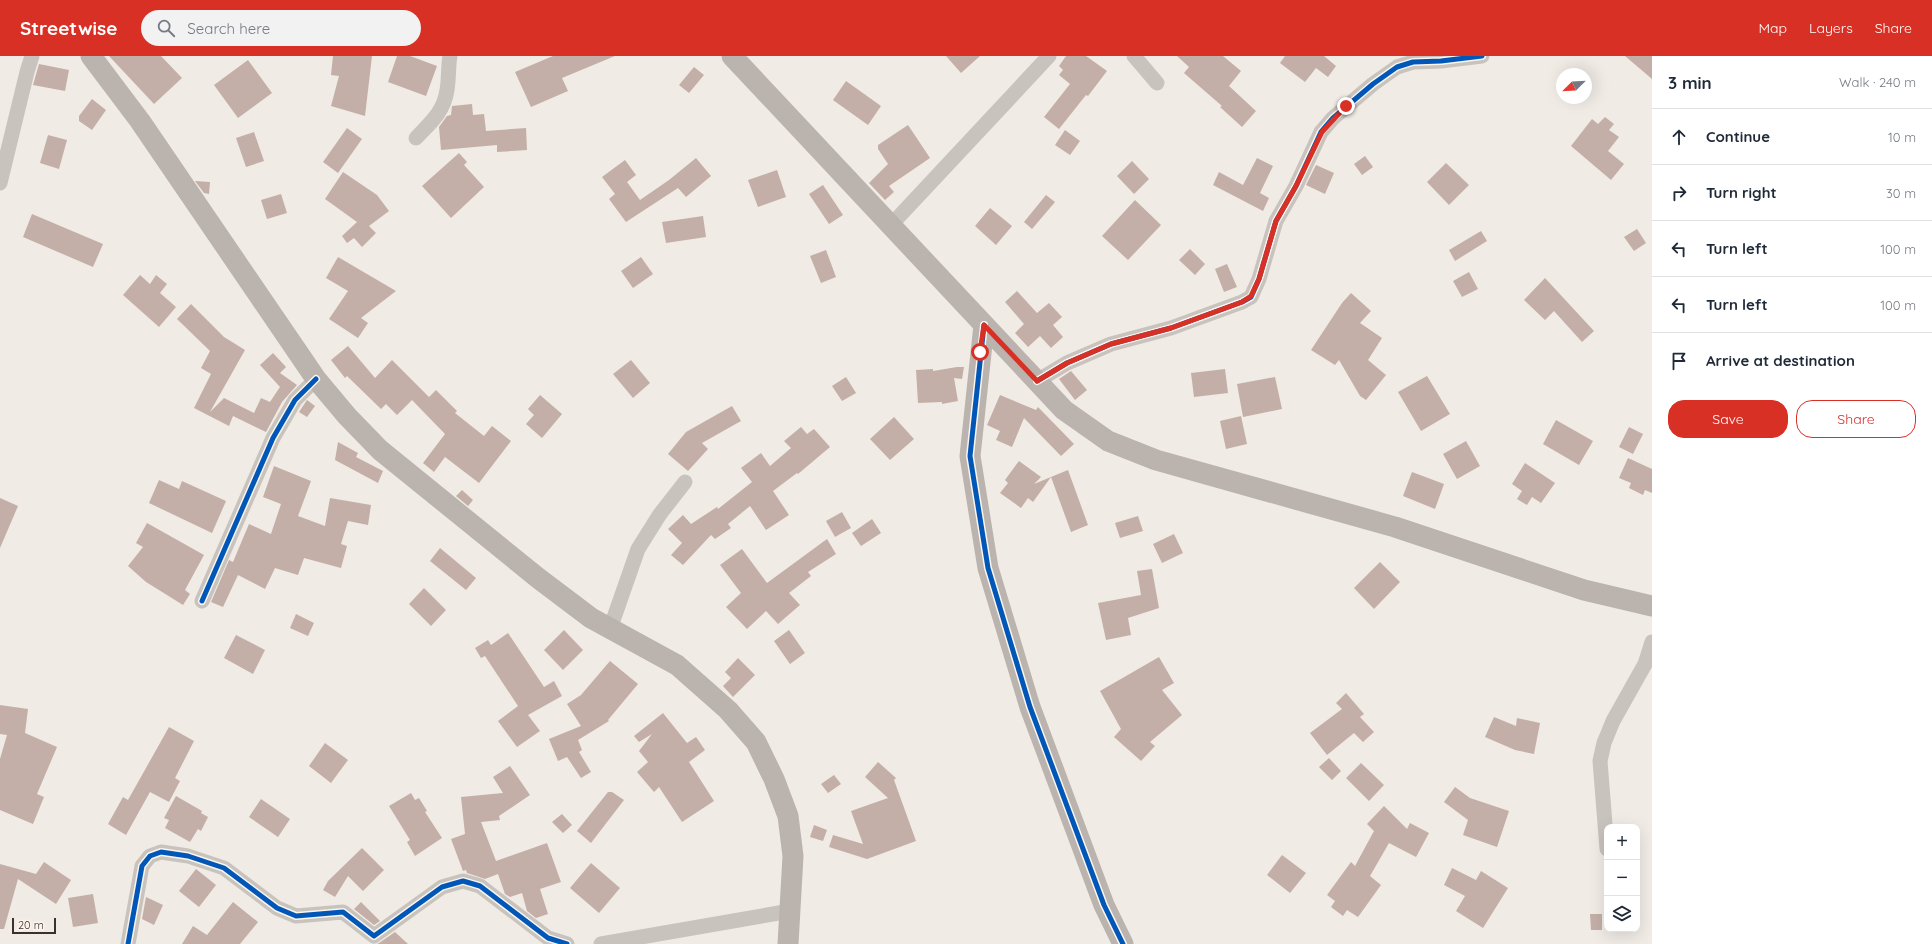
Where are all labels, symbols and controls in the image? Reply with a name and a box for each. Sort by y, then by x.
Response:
search box [141,10,421,46]
text: Streetwise [20,16,117,40]
icon: search [155,17,177,39]
text: Search here [187,19,270,38]
text: Map [1758,19,1787,37]
text: Layers [1809,19,1853,37]
text: Share [1875,19,1912,37]
north arrow [1556,68,1592,104]
text: 3 min [1668,72,1712,93]
text: Walk · 240 m [1839,74,1916,90]
route end [1337,97,1355,115]
icon: ahead [1668,126,1690,148]
text: Continue [1706,127,1770,146]
text: 10 m [1888,129,1916,145]
icon: right [1668,182,1690,204]
text: Turn right [1706,183,1777,202]
text: 30 m [1886,185,1916,201]
icon: left [1668,238,1690,260]
text: Turn left [1706,239,1768,258]
text: 100 m [1880,241,1916,257]
icon: left [1668,294,1690,316]
text: Turn left [1706,295,1768,314]
text: 100 m [1880,297,1916,313]
route start [971,343,989,361]
icon: arrive [1668,350,1690,372]
text: Arrive at destination [1706,351,1855,370]
button: Save [1668,400,1788,438]
button: Share [1796,400,1916,438]
map controls [1604,824,1640,932]
button: + [1604,824,1640,860]
button: − [1604,860,1640,896]
button: layers [1604,896,1640,932]
scale bar [12,916,56,935]
text: 20 m [18,918,44,932]

